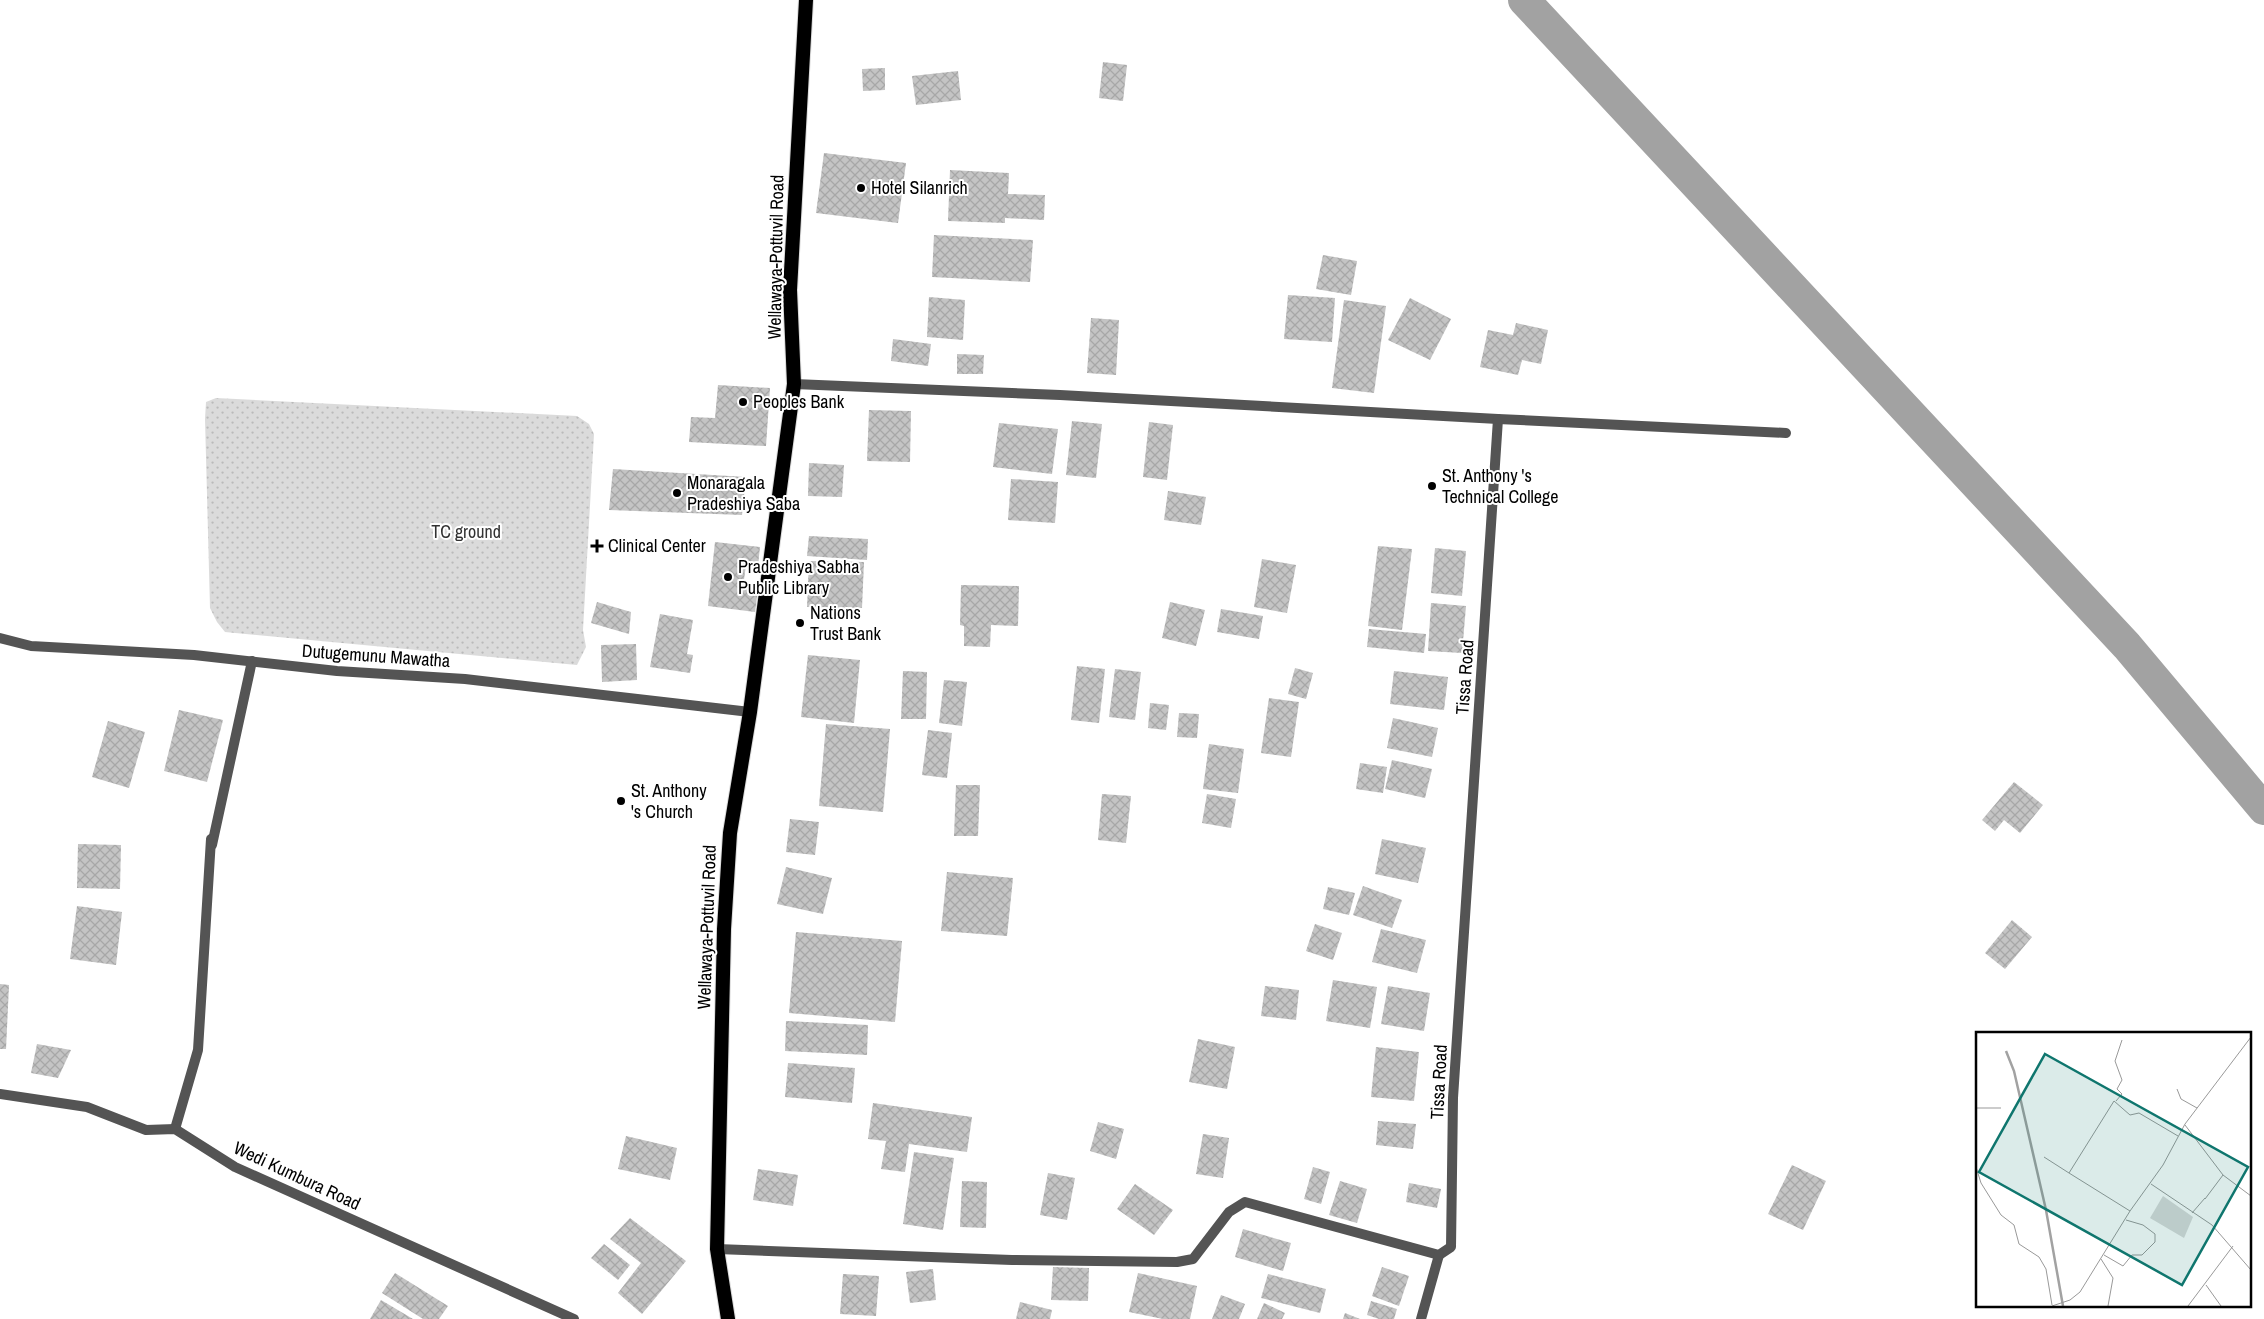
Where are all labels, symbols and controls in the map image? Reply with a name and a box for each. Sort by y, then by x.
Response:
street label: Wellawaya-Pottuvil Road [762,174,789,340]
place label: Hotel Silanrich [871,175,968,200]
marker: Hotel Silanrich [855,182,867,194]
place label: Peoples Bank [753,389,845,414]
marker: Peoples Bank [737,396,749,408]
place label: St. Anthony 's Technical College [1442,463,1559,509]
place label: Monaragala Pradeshiya Saba [687,470,800,516]
marker: St. Anthony 's Technical College [1426,480,1438,492]
marker: Monaragala Pradeshiya Saba [671,487,683,499]
park label: TC ground [431,519,501,544]
place label: Clinical Center [608,533,706,558]
marker: Clinical Center [590,539,604,553]
place label: Pradeshiya Sabha Public Library [738,554,859,600]
marker: Pradeshiya Sabha Public Library [722,571,734,583]
place label: Nations Trust Bank [810,600,881,646]
marker: Nations Trust Bank [794,617,806,629]
street label: Dutugemunu Mawatha [301,638,451,673]
street label: Tissa Road [1449,639,1480,715]
place label: St. Anthony 's Church [631,778,707,824]
marker: St. Anthony 's Church [615,795,627,807]
street label: Wellawaya-Pottuvil Road [691,844,722,1010]
inset map [1976,1032,2252,1306]
street label: Tissa Road [1424,1044,1453,1120]
street label: Wedi Kumbura Road [230,1135,365,1216]

